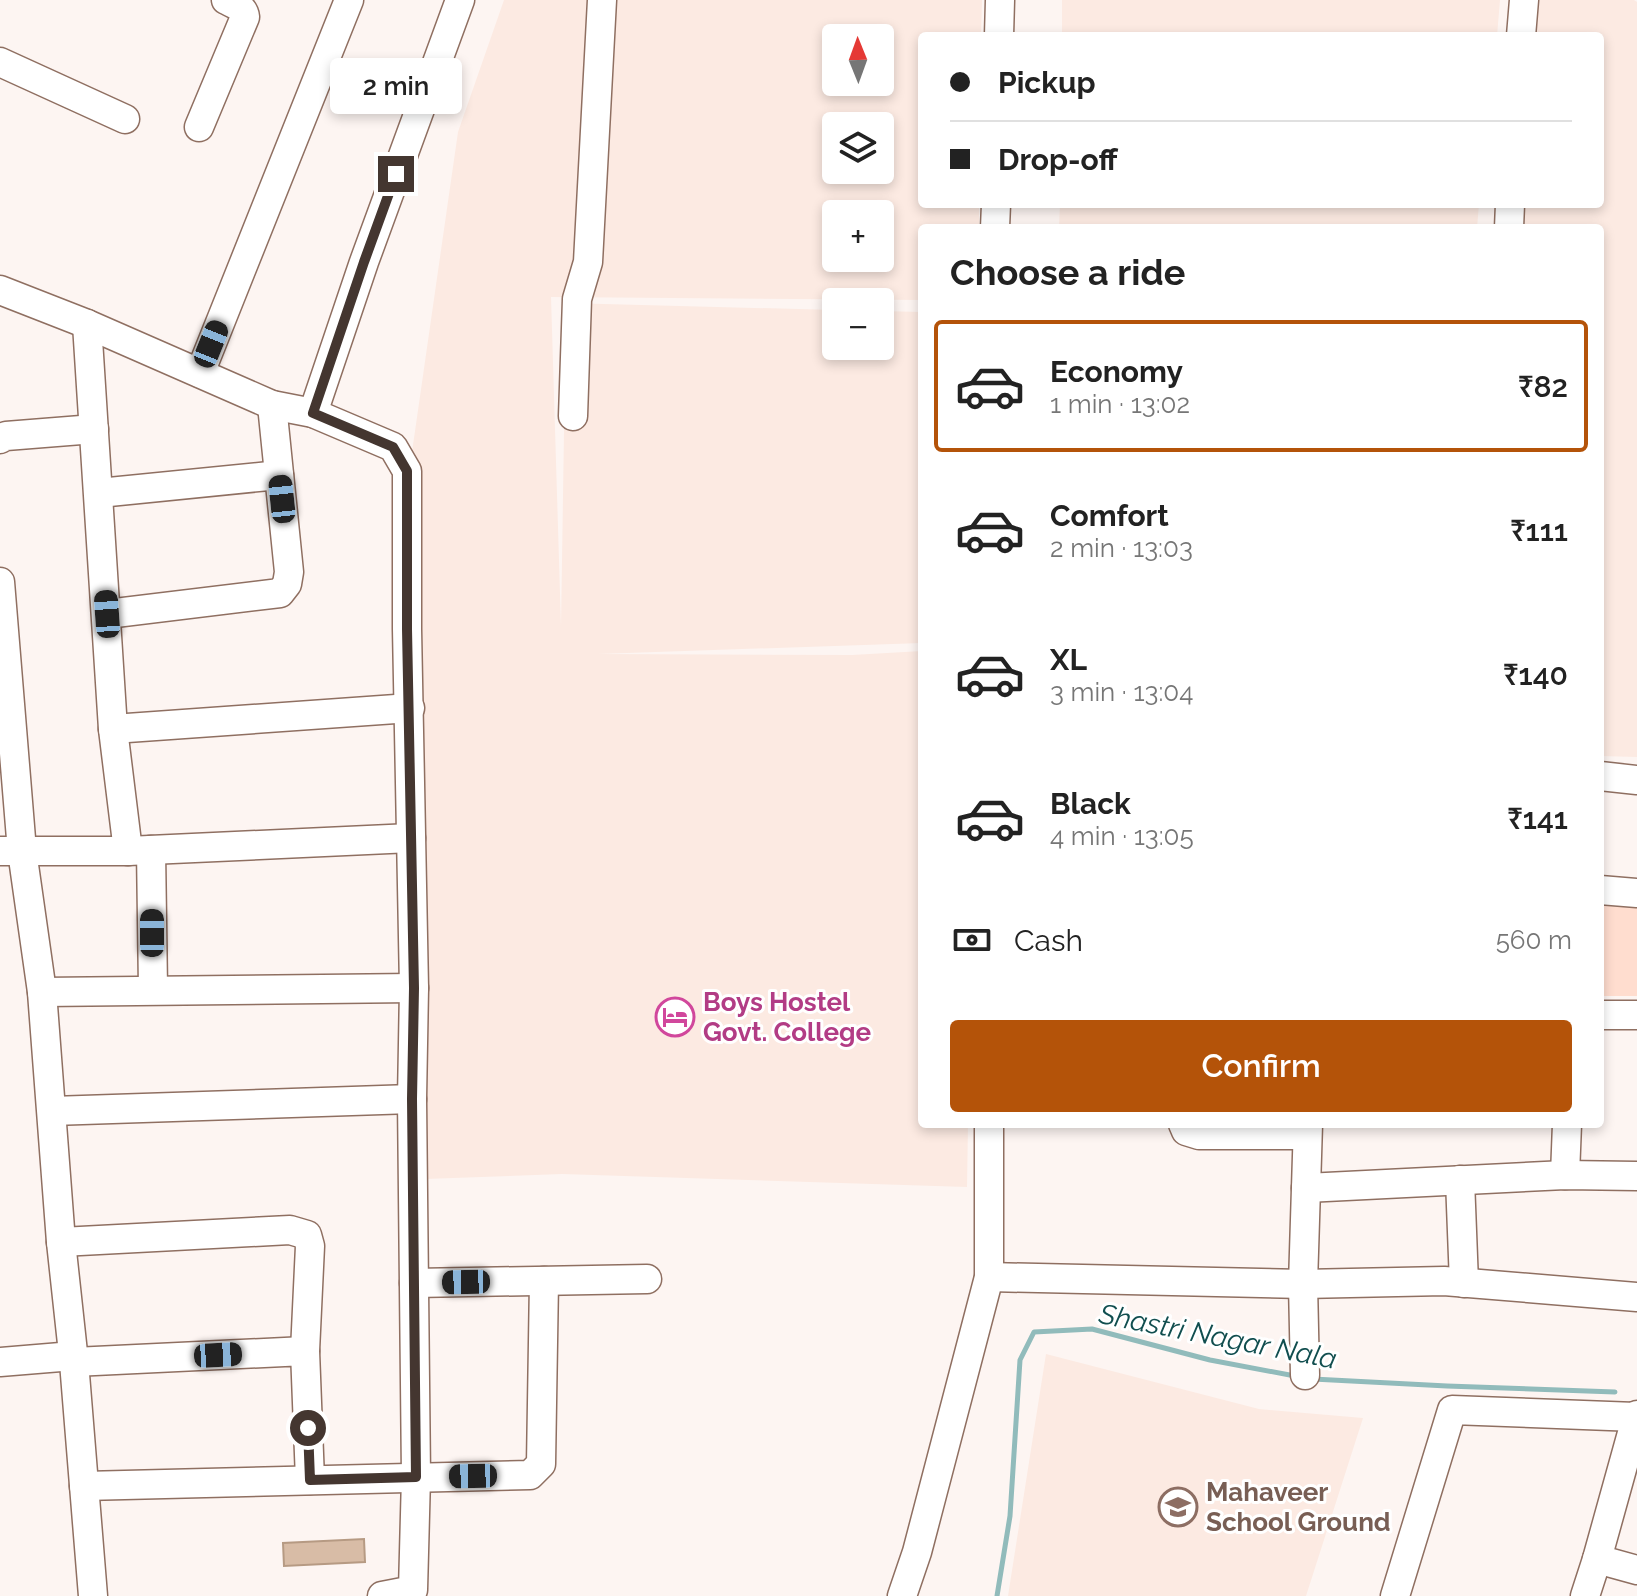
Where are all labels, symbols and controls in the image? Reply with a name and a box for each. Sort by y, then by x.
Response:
north arrow [822,24,894,96]
map controls [822,24,894,360]
callout: 2 min [330,58,462,114]
text: Pickup [998,65,1096,100]
text: 2 min [363,71,429,101]
button: layers [822,112,894,184]
text: Drop-off [998,142,1118,177]
route end [378,156,414,192]
button: + [822,200,894,272]
text: Choose a ride [950,251,1185,293]
button: − [822,288,894,360]
car [191,317,231,371]
icon: car [954,350,1026,422]
text: Economy [1050,354,1183,389]
text: ₹82 [1518,369,1568,404]
text: 1 min · 13:02 [1050,389,1190,419]
car [268,474,296,524]
icon: car [954,494,1026,566]
text: Comfort [1050,498,1169,533]
text: ₹111 [1510,513,1568,548]
text: 2 min · 13:03 [1050,533,1193,563]
car [93,589,121,639]
icon: car [954,638,1026,710]
text: XL [1050,642,1087,677]
text: ₹140 [1503,657,1568,692]
text: 3 min · 13:04 [1050,677,1193,707]
icon: car [954,782,1026,854]
text: Black [1050,786,1131,821]
text: ₹141 [1507,801,1568,836]
text: 4 min · 13:05 [1050,821,1194,851]
car [140,909,164,957]
icon: cash [950,918,994,962]
text: Cash [1014,923,1083,958]
text: 560 m [1496,925,1572,955]
place label: Boys Hostel Govt. College [703,987,872,1047]
hotel icon: Boys Hostel Govt. College [654,996,696,1038]
button: Confirm [950,1020,1572,1112]
car [442,1270,490,1294]
water label: Shastri Nagar Nala [1095,1297,1339,1376]
car [193,1342,243,1368]
route start [290,1410,326,1446]
car [449,1464,497,1488]
place label: Mahaveer School Ground [1206,1477,1391,1537]
school or university icon: Mahaveer School Ground [1157,1486,1199,1528]

